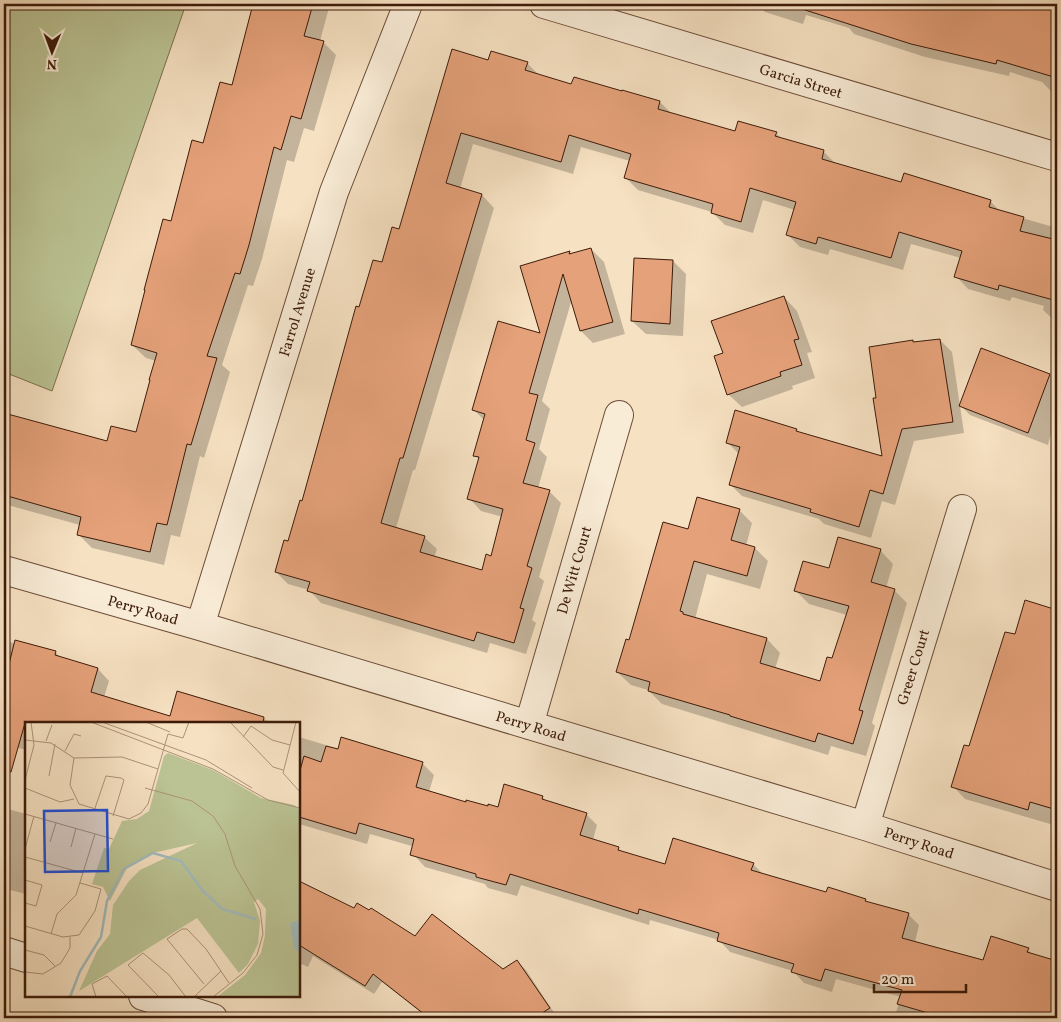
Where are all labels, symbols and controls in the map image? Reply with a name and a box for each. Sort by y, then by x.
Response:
north arrow [28,28,78,78]
text: N [47,54,57,73]
street label: Garcia Street [756,60,845,105]
street label: Farrol Avenue [275,265,322,360]
street label: De Witt Court [553,524,598,617]
street label: Perry Road [105,591,180,632]
street label: Greer Court [893,627,936,708]
street label: Perry Road [493,707,568,748]
inset map [25,722,300,997]
street label: Perry Road [881,823,956,866]
scale bar [874,962,966,994]
text: 20 m [881,970,914,991]

